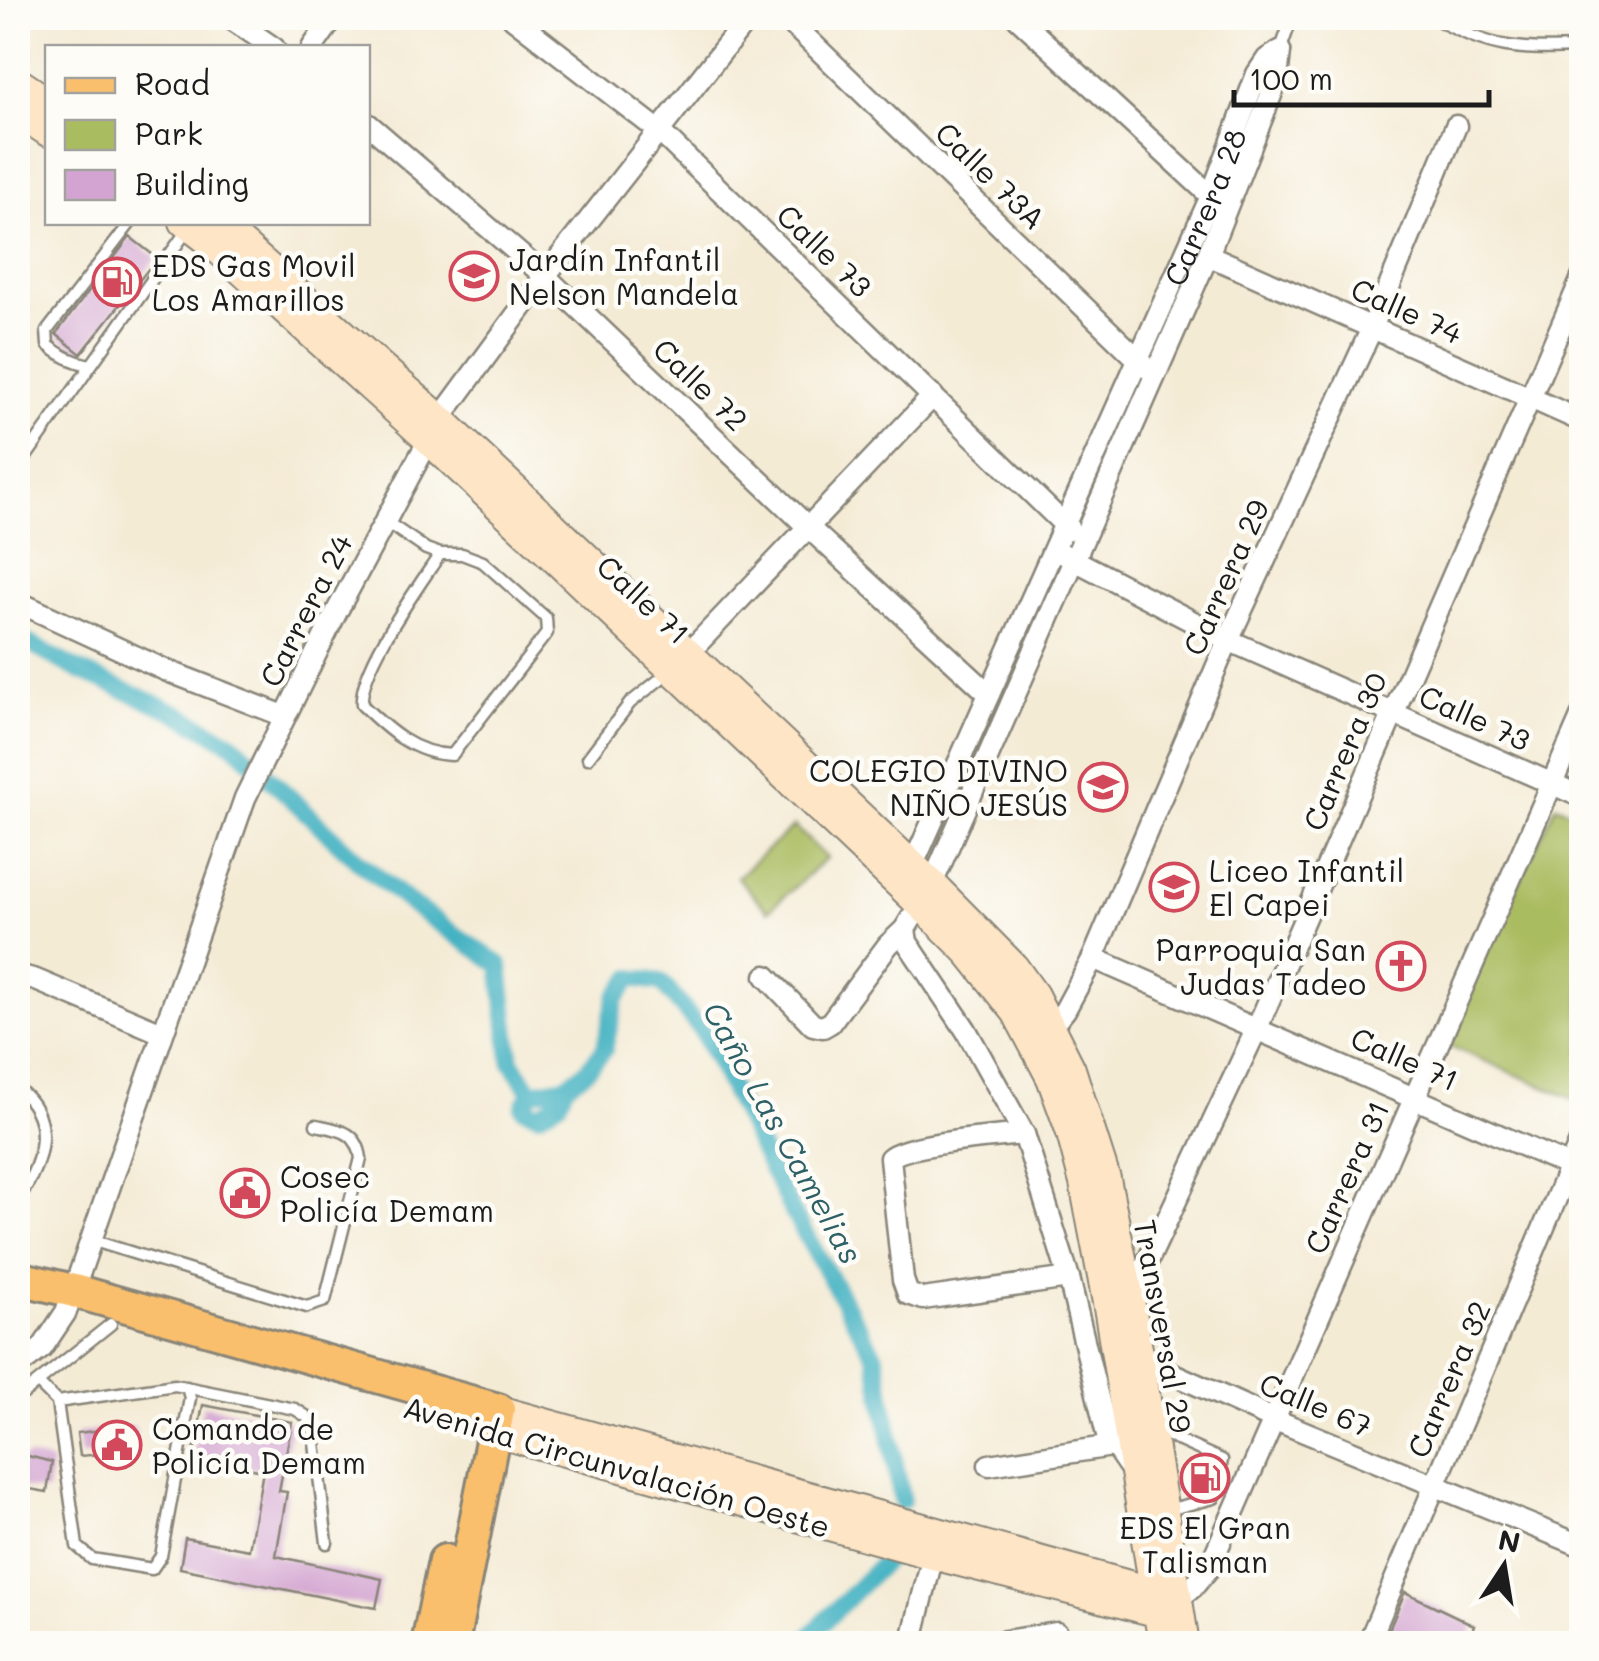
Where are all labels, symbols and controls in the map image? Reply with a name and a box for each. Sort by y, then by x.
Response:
legend [45,45,370,225]
scale bar [1234,45,1489,107]
text: 100 m [1249,58,1333,98]
text: Road [135,63,210,103]
text: Park [135,113,203,153]
street label: Calle 73A [927,113,1055,237]
street label: Carrera 28 [1154,122,1255,292]
text: Building [135,163,249,203]
street label: Calle 73 [769,195,881,305]
place label: Jardín Infantil Nelson Mandela [509,239,739,313]
place label: EDS Gas Movil Los Amarillos [152,245,356,319]
school or university icon: Jardín Infantil Nelson Mandela [448,250,500,302]
fuel station icon: EDS Gas Movil Los Amarillos [91,256,143,308]
street label: Calle 74 [1345,268,1469,352]
street label: Calle 72 [645,329,757,439]
street label: Carrera 29 [1173,493,1277,661]
street label: Carrera 24 [249,526,361,693]
street label: Calle 71 [589,546,699,652]
street label: Carrera 30 [1293,666,1395,836]
street label: Calle 73 [1413,675,1537,759]
place label: COLEGIO DIVINO NIÑO JESÚS [809,750,1068,824]
school or university icon: COLEGIO DIVINO NIÑO JESÚS [1077,761,1129,813]
place label: Liceo Infantil El Capei [1209,850,1404,924]
school or university icon: Liceo Infantil El Capei [1148,861,1200,913]
place label: Parroquia San Judas Tadeo [1156,929,1366,1003]
church icon: Parroquia San Judas Tadeo [1375,940,1427,992]
water label: Caño Las Camelias [694,993,874,1271]
street label: Calle 71 [1345,1017,1465,1099]
street label: Carrera 31 [1295,1094,1397,1260]
place label: Cosec Policía Demam [280,1156,494,1230]
public building icon: Cosec Policía Demam [219,1167,271,1219]
street label: Transversal 29 [1126,1216,1202,1436]
street label: Carrera 32 [1397,1295,1499,1463]
street label: Calle 67 [1254,1363,1378,1445]
street label: Avenida Circunvalación Oeste [399,1386,835,1546]
place label: Comando de Policía Demam [152,1408,366,1482]
public building icon: Comando de Policía Demam [91,1419,143,1471]
fuel station icon: EDS El Gran Talisman [1179,1452,1231,1504]
place label: EDS El Gran Talisman [1119,1507,1291,1581]
north arrow [1454,1516,1554,1616]
text: N [1495,1521,1524,1560]

